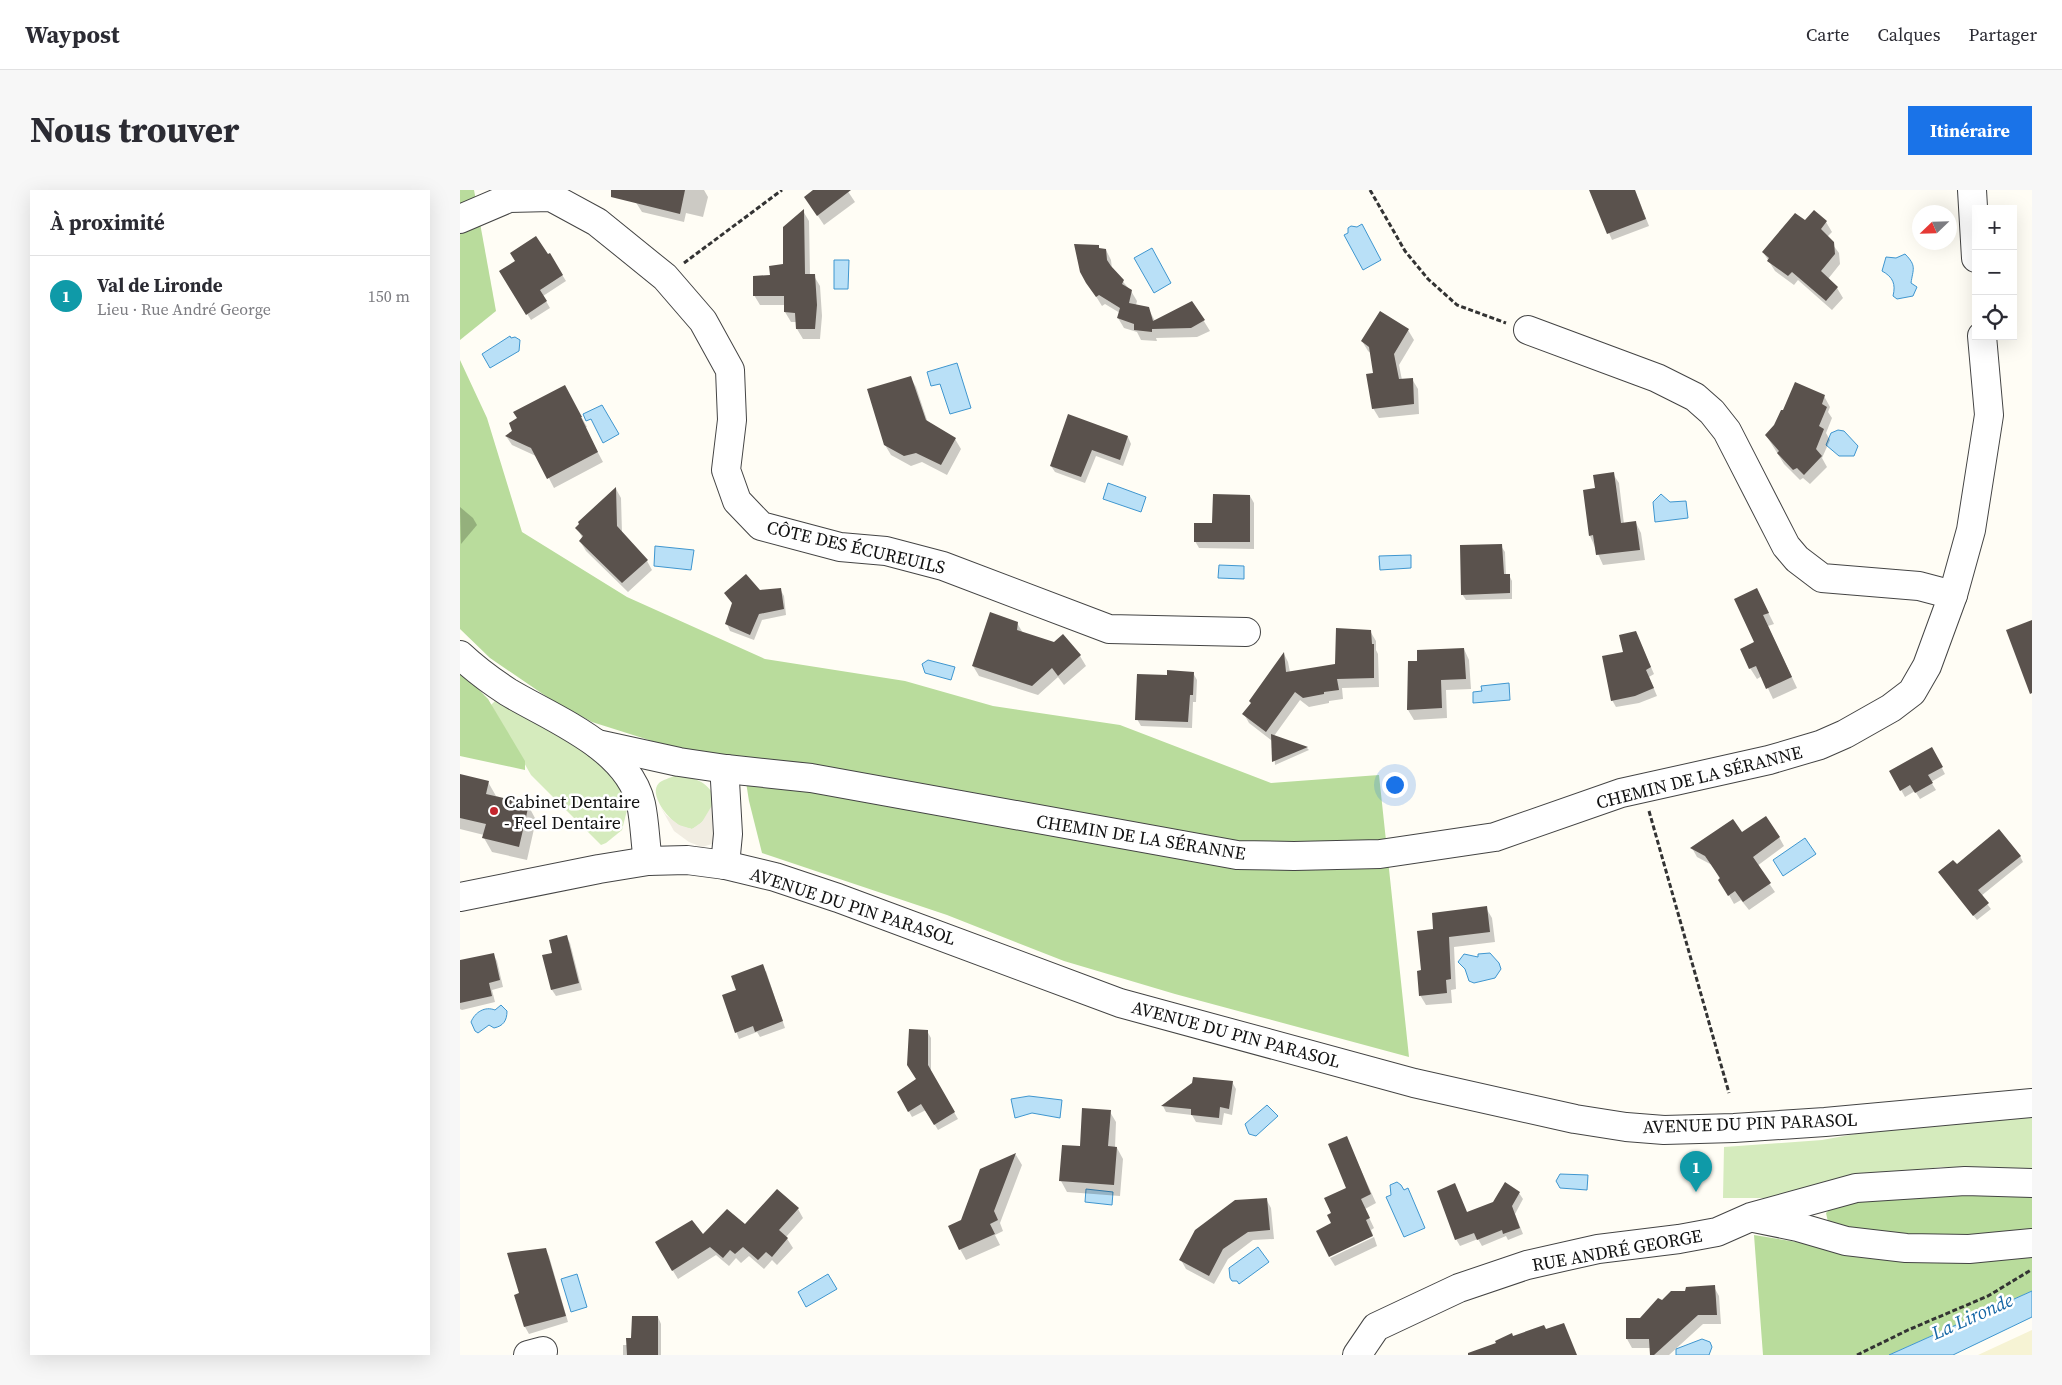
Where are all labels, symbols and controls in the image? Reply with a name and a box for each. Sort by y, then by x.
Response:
text: Waypost [25,18,120,51]
text: Carte [1806,22,1849,47]
text: Calques [1877,22,1941,47]
text: Partager [1969,22,2037,47]
text: Nous trouver [30,106,239,154]
button: Itinéraire [1908,106,2032,155]
north arrow [1912,205,1957,250]
map controls [1972,205,2017,340]
button: + [1972,205,2017,250]
text: À proximité [50,208,165,237]
button: − [1972,250,2017,295]
text: Val de Lironde [97,272,223,298]
text: 1 [62,285,70,307]
text: 150 m [368,285,410,307]
button: locate [1972,295,2017,340]
text: Lieu · Rue André George [97,298,271,320]
street label: CÔTE DES ÉCUREUILS [764,514,948,580]
street label: CHEMIN DE LA SÉRANNE [1593,739,1805,815]
your location [1382,772,1408,798]
place label: Cabinet Dentaire - Feel Dentaire [504,789,640,835]
marker: Cabinet Dentaire - Feel Dentaire [488,805,500,817]
street label: CHEMIN DE LA SÉRANNE [1035,808,1248,866]
street label: AVENUE DU PIN PARASOL [747,861,959,951]
street label: AVENUE DU PIN PARASOL [1129,994,1343,1074]
street label: AVENUE DU PIN PARASOL [1642,1107,1858,1139]
pin: 1 [1680,1151,1712,1192]
street label: RUE ANDRÉ GEORGE [1530,1223,1704,1277]
water label: La Lironde [1926,1286,2017,1346]

